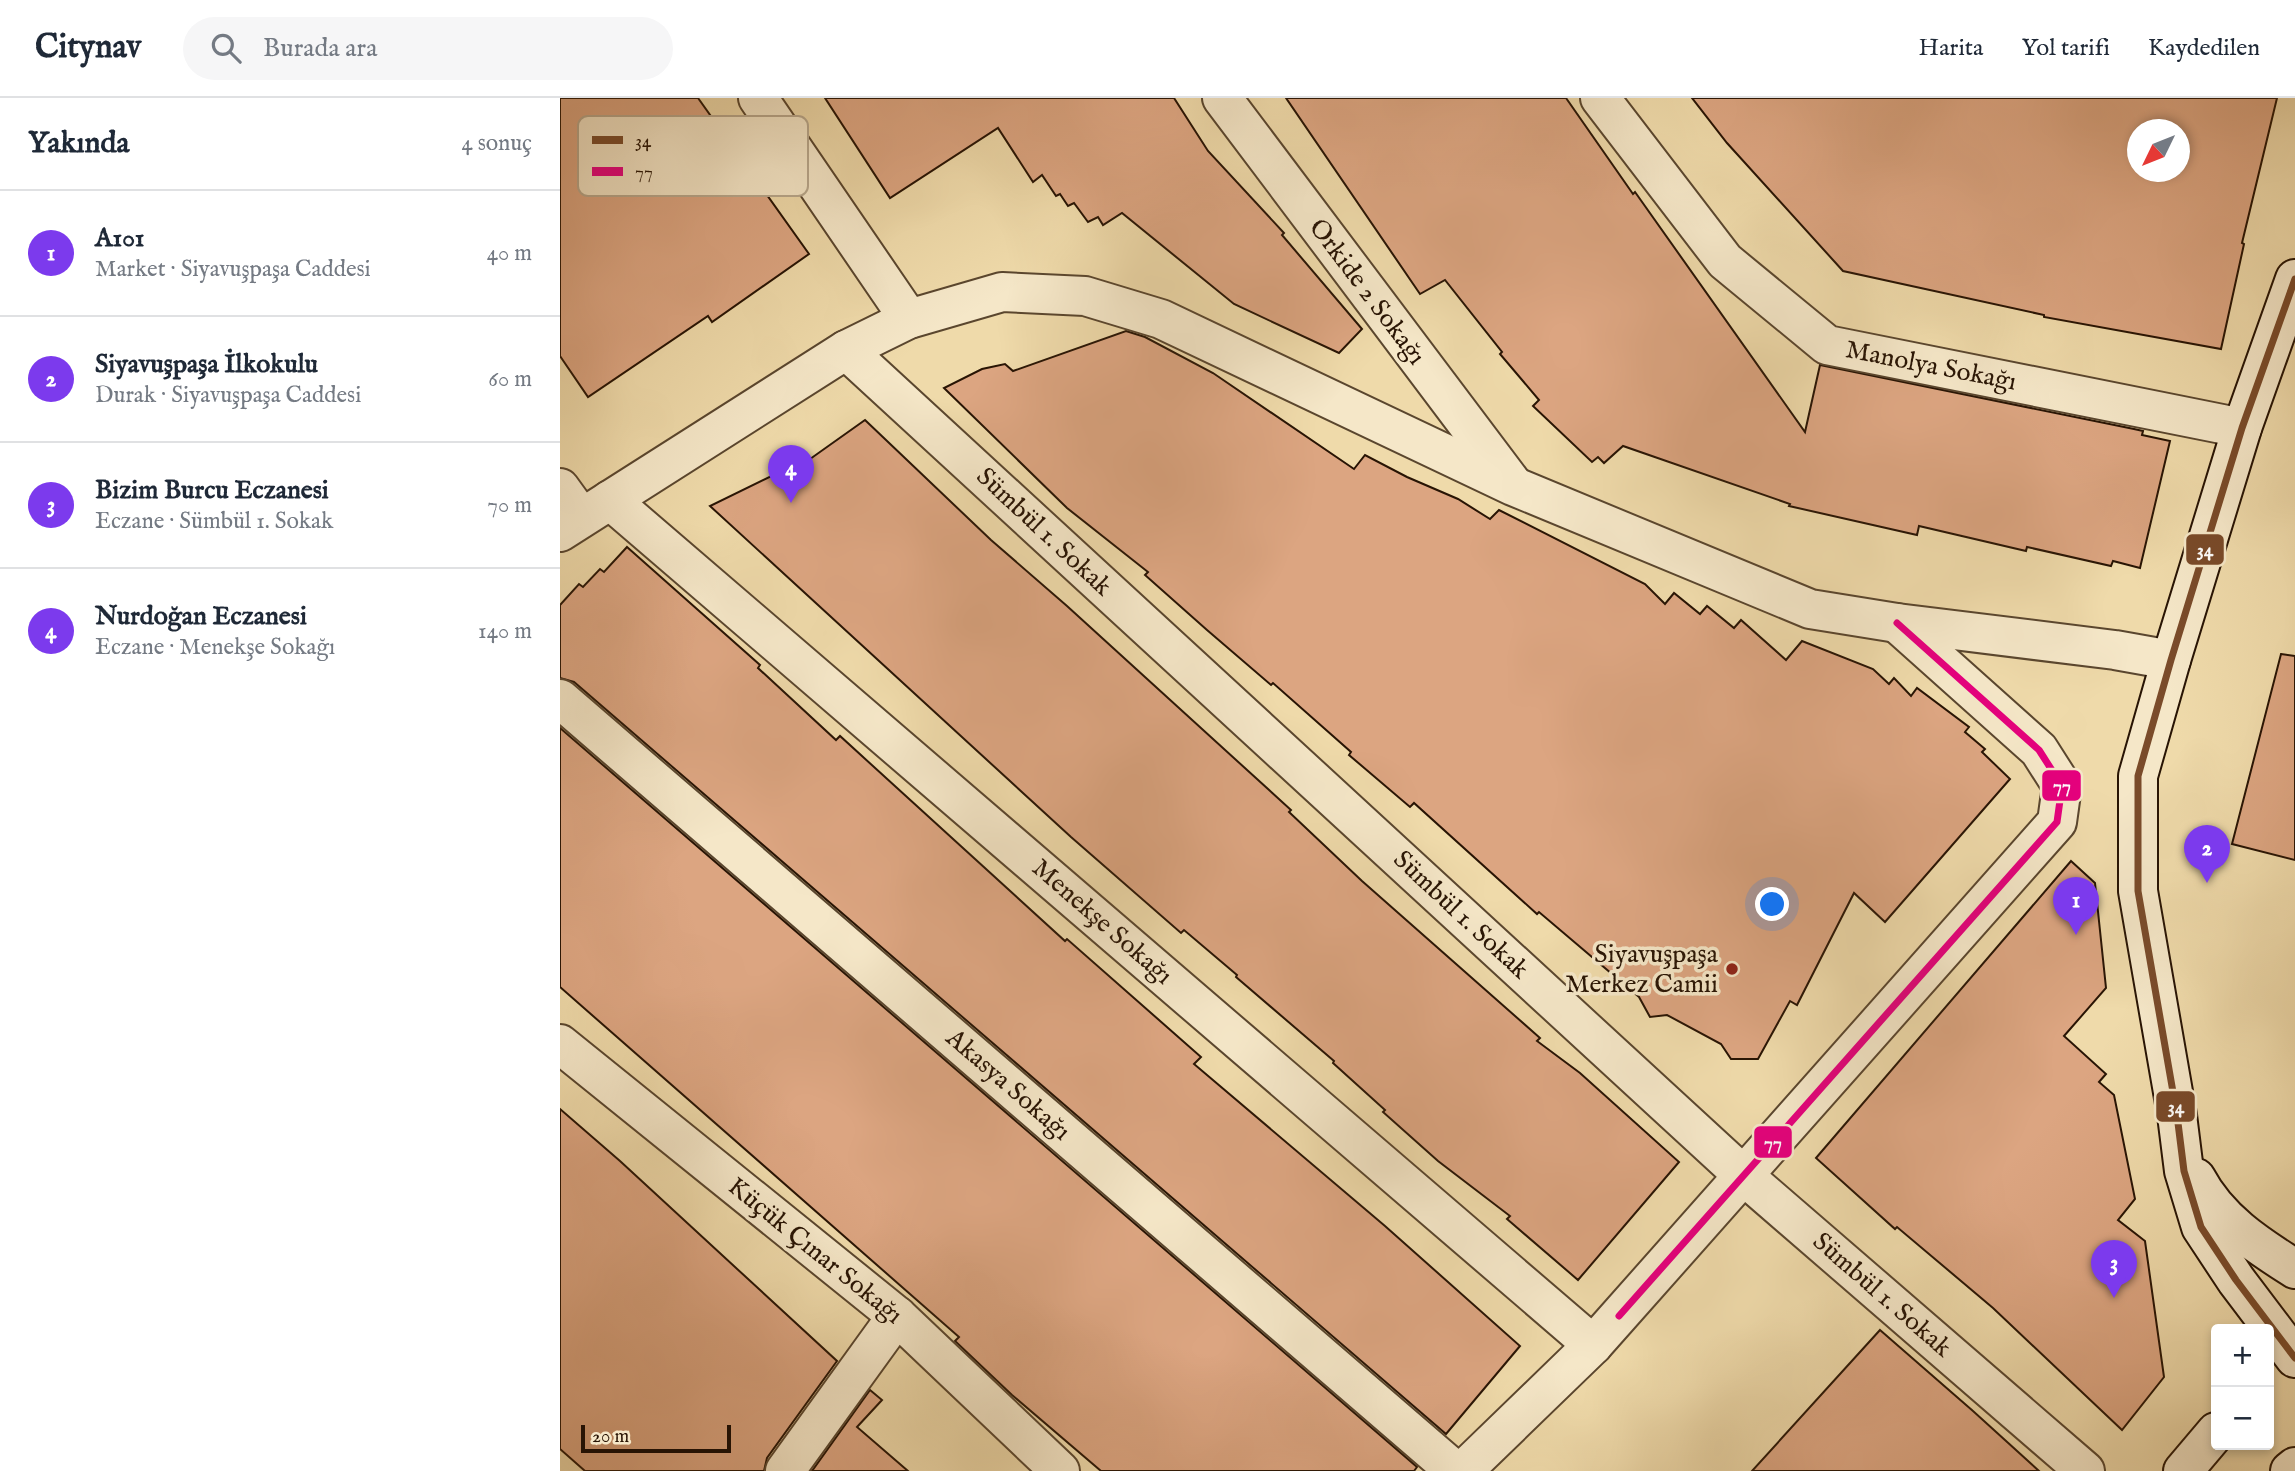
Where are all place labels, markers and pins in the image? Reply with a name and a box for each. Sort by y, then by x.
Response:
pin: 4 [768,445,814,503]
pin: 2 [2184,825,2230,883]
pin: 1 [2053,877,2099,935]
place label: Siyavuşpaşa Merkez Camii [1565,938,1719,1001]
marker: Siyavuşpaşa Merkez Camii [1724,961,1740,977]
pin: 3 [2091,1240,2137,1298]

